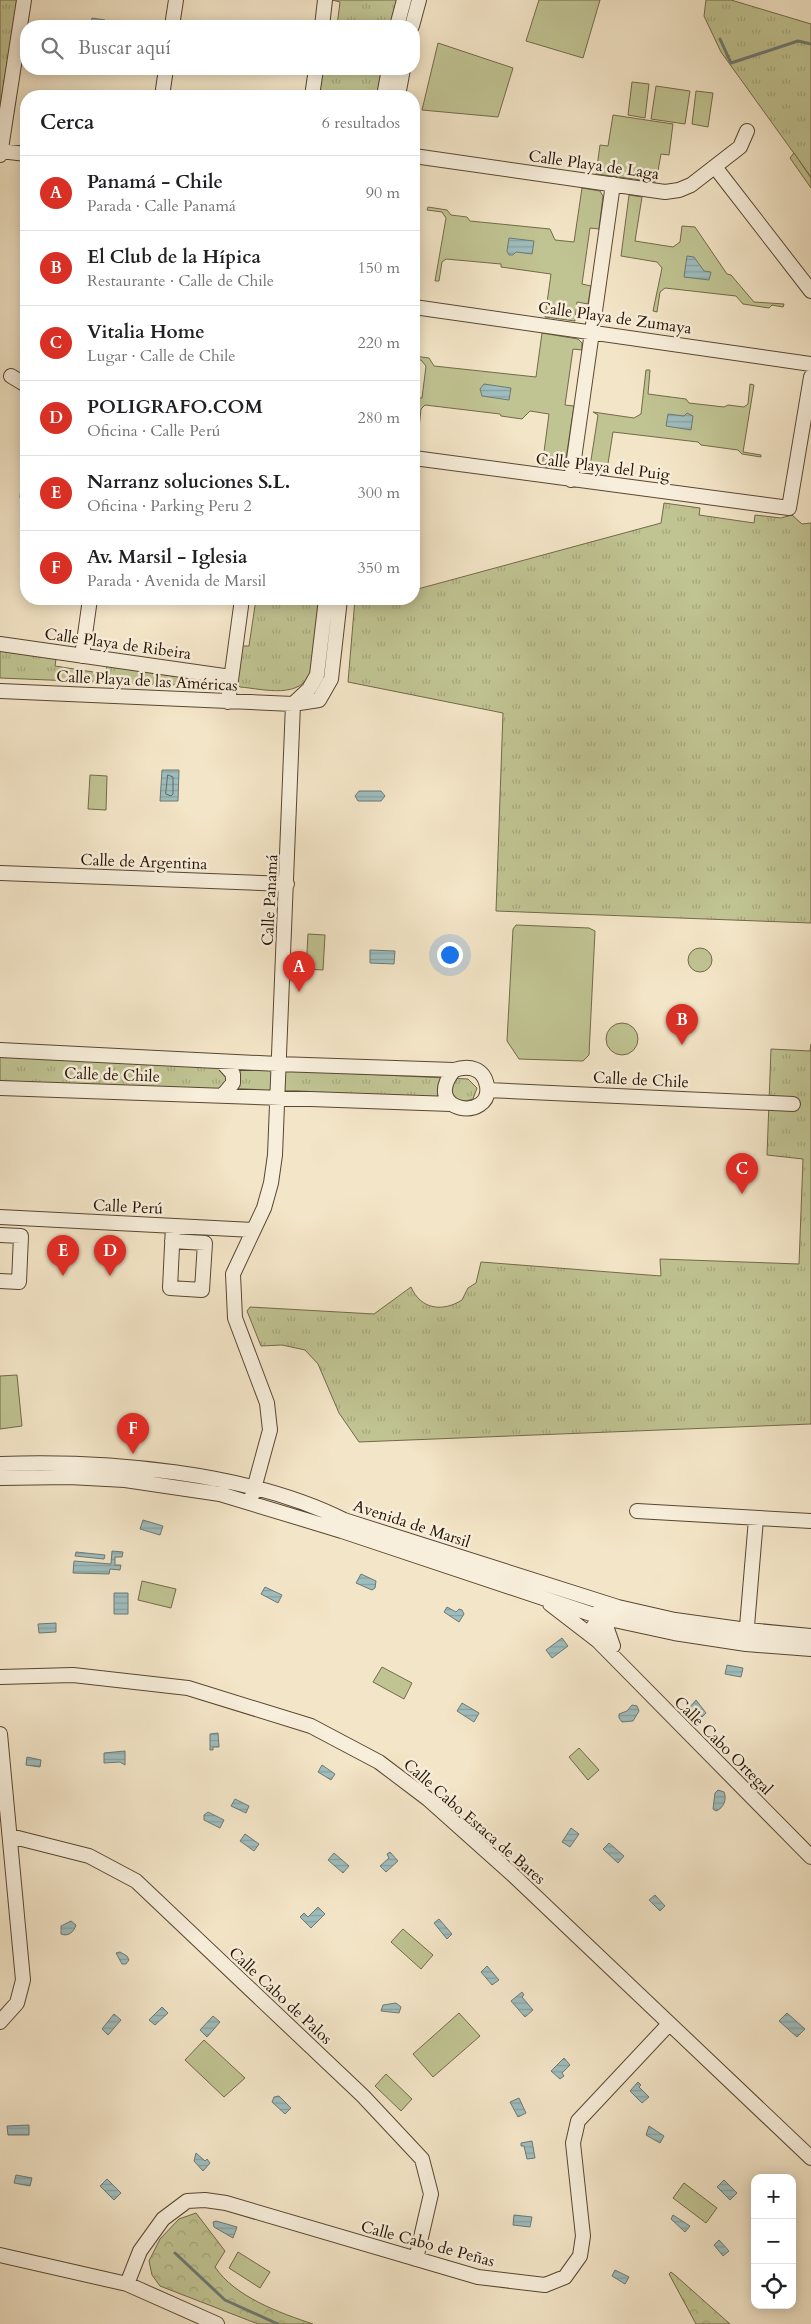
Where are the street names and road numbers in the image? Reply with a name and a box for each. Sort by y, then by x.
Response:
street label: Calle Playa de Laga [527,145,661,185]
street label: Calle Playa de Zumaya [537,296,693,340]
street label: Calle Playa del Puig [535,448,671,486]
street label: Calle Playa de Ribeira [43,623,193,665]
street label: Calle Playa de las Américas [56,665,238,697]
street label: Calle de Argentina [80,849,208,875]
street label: Calle Panamá [257,854,283,946]
street label: Calle de Chile [64,1062,160,1088]
street label: Calle de Chile [593,1067,689,1093]
street label: Calle Perú [92,1194,164,1220]
street label: Avenida de Marsil [350,1495,473,1553]
street label: Calle Cabo Ortegal [669,1691,778,1800]
street label: Calle Cabo Estaca de Bares [399,1754,550,1890]
street label: Calle Cabo de Palos [224,1942,337,2049]
street label: Calle Cabo de Peñas [358,2216,497,2272]

